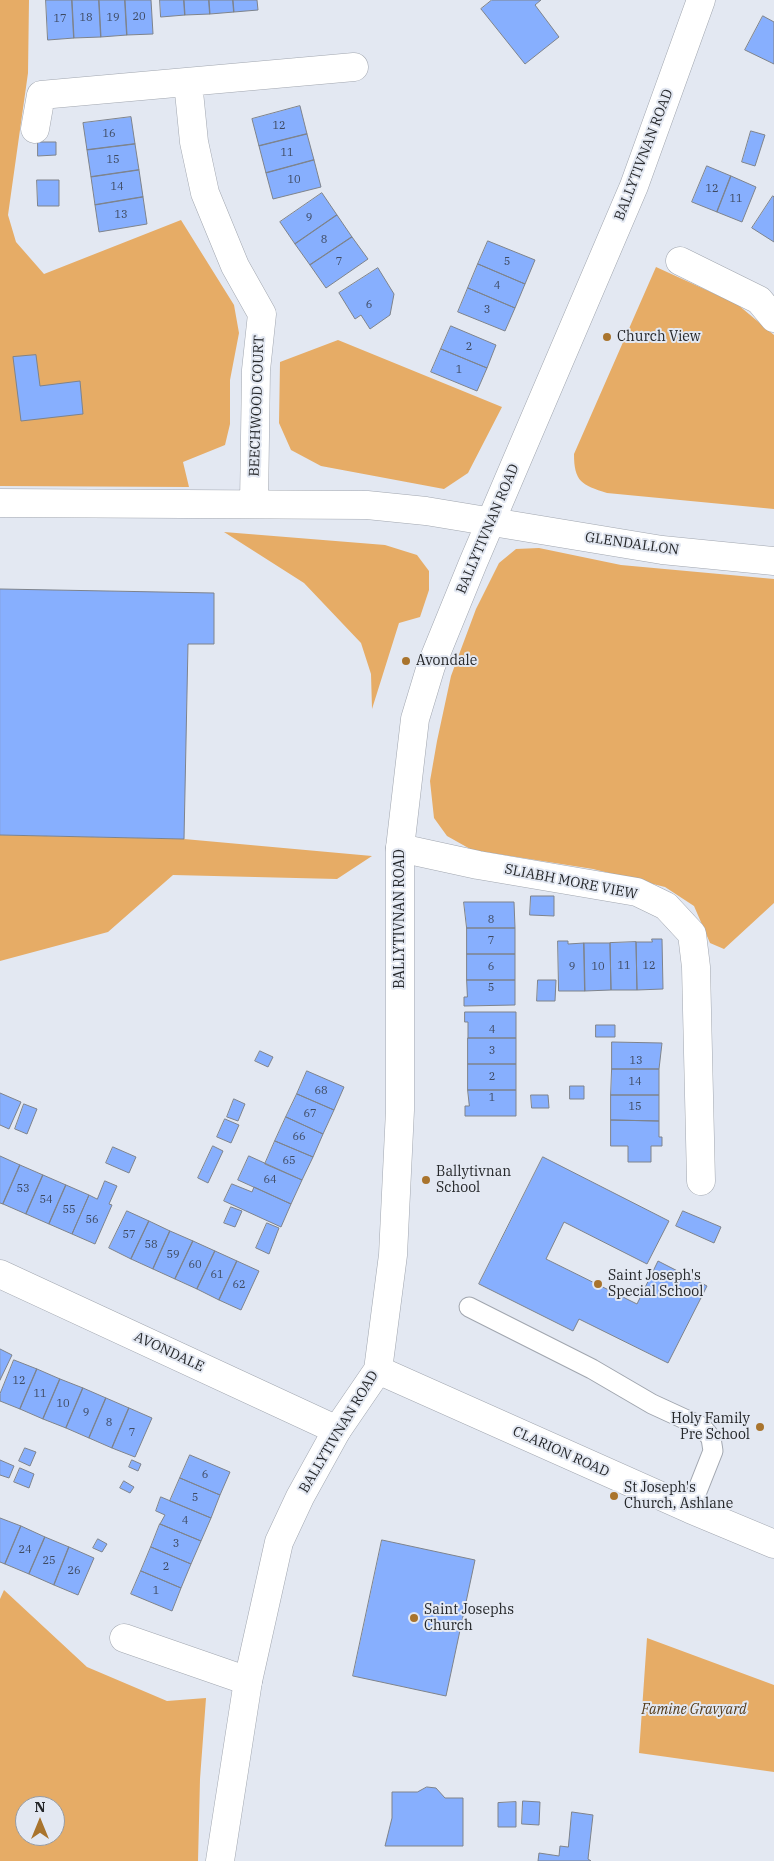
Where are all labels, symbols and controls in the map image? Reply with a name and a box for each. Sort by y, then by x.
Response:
house number: 20 [132,10,146,24]
house number: 18 [79,11,93,25]
house number: 19 [106,11,120,25]
house number: 17 [53,12,67,26]
street label: BALLYTIVNAN ROAD [611,87,677,223]
house number: 12 [272,119,286,133]
house number: 16 [102,127,116,141]
house number: 11 [280,146,294,160]
house number: 15 [106,153,120,167]
house number: 10 [287,173,301,187]
house number: 14 [110,180,124,194]
house number: 12 [705,182,719,196]
house number: 11 [729,192,743,206]
house number: 13 [114,208,128,222]
house number: 9 [306,211,312,225]
house number: 8 [321,233,327,247]
house number: 7 [336,255,342,269]
house number: 5 [504,255,510,269]
house number: 4 [494,279,500,293]
house number: 6 [366,298,372,312]
house number: 3 [484,303,490,317]
place label: Church View [617,329,701,345]
marker: Church View [601,331,613,343]
street label: BEECHWOOD COURT [246,335,268,477]
house number: 2 [466,340,472,354]
house number: 1 [456,363,462,377]
street label: BALLYTIVNAN ROAD [453,461,523,597]
street label: GLENDALLON [584,529,680,559]
place label: Avondale [416,653,477,669]
marker: Avondale [400,655,412,667]
street label: BALLYTIVNAN ROAD [392,849,408,989]
street label: SLIABH MORE VIEW [503,861,639,903]
house number: 8 [488,913,494,927]
house number: 7 [488,934,494,948]
house number: 11 [617,959,631,973]
house number: 12 [642,959,656,973]
house number: 6 [488,960,494,974]
house number: 9 [569,960,575,974]
house number: 10 [591,960,605,974]
house number: 5 [488,981,494,995]
house number: 4 [489,1023,495,1037]
house number: 3 [489,1044,495,1058]
house number: 13 [629,1054,643,1068]
house number: 2 [489,1070,495,1084]
house number: 14 [628,1075,642,1089]
house number: 68 [314,1084,328,1098]
house number: 1 [489,1091,495,1105]
house number: 15 [628,1100,642,1114]
house number: 67 [303,1107,317,1121]
house number: 66 [292,1130,306,1144]
house number: 65 [282,1154,296,1168]
place label: Ballytivnan School [436,1164,511,1196]
house number: 64 [263,1173,277,1187]
marker: Ballytivnan School [420,1174,432,1186]
house number: 53 [16,1182,30,1196]
house number: 54 [39,1193,53,1207]
house number: 55 [62,1203,76,1217]
house number: 56 [85,1213,99,1227]
house number: 57 [122,1228,136,1242]
house number: 58 [144,1238,158,1252]
house number: 59 [166,1248,180,1262]
house number: 60 [188,1258,202,1272]
house number: 61 [210,1268,224,1282]
place label: Saint Joseph's Special School [608,1268,703,1300]
house number: 62 [232,1278,246,1292]
marker: Saint Joseph's Special School [592,1278,604,1290]
street label: AVONDALE [131,1328,207,1376]
street label: BALLYTIVNAN ROAD [296,1368,382,1496]
house number: 12 [12,1374,26,1388]
house number: 11 [33,1387,47,1401]
house number: 10 [56,1397,70,1411]
house number: 9 [83,1406,89,1420]
place label: Holy Family Pre School [671,1411,750,1444]
house number: 8 [106,1416,112,1430]
marker: Holy Family Pre School [754,1421,766,1433]
street label: CLARION ROAD [510,1423,612,1481]
house number: 7 [129,1426,135,1440]
house number: 6 [202,1468,208,1482]
place label: St Joseph's Church, Ashlane [624,1480,733,1512]
marker: St Joseph's Church, Ashlane [608,1490,620,1502]
house number: 5 [192,1491,198,1505]
house number: 4 [182,1514,188,1528]
house number: 3 [173,1537,179,1551]
house number: 24 [18,1543,32,1557]
house number: 25 [42,1554,56,1568]
house number: 2 [163,1560,169,1574]
house number: 26 [67,1564,81,1578]
house number: 1 [153,1584,159,1598]
place label: Saint Josephs Church [424,1602,514,1634]
marker: Saint Josephs Church [408,1612,420,1624]
park label: Famine Gravyard [641,1702,747,1718]
north arrow [15,1796,65,1846]
text: N [34,1798,46,1816]

